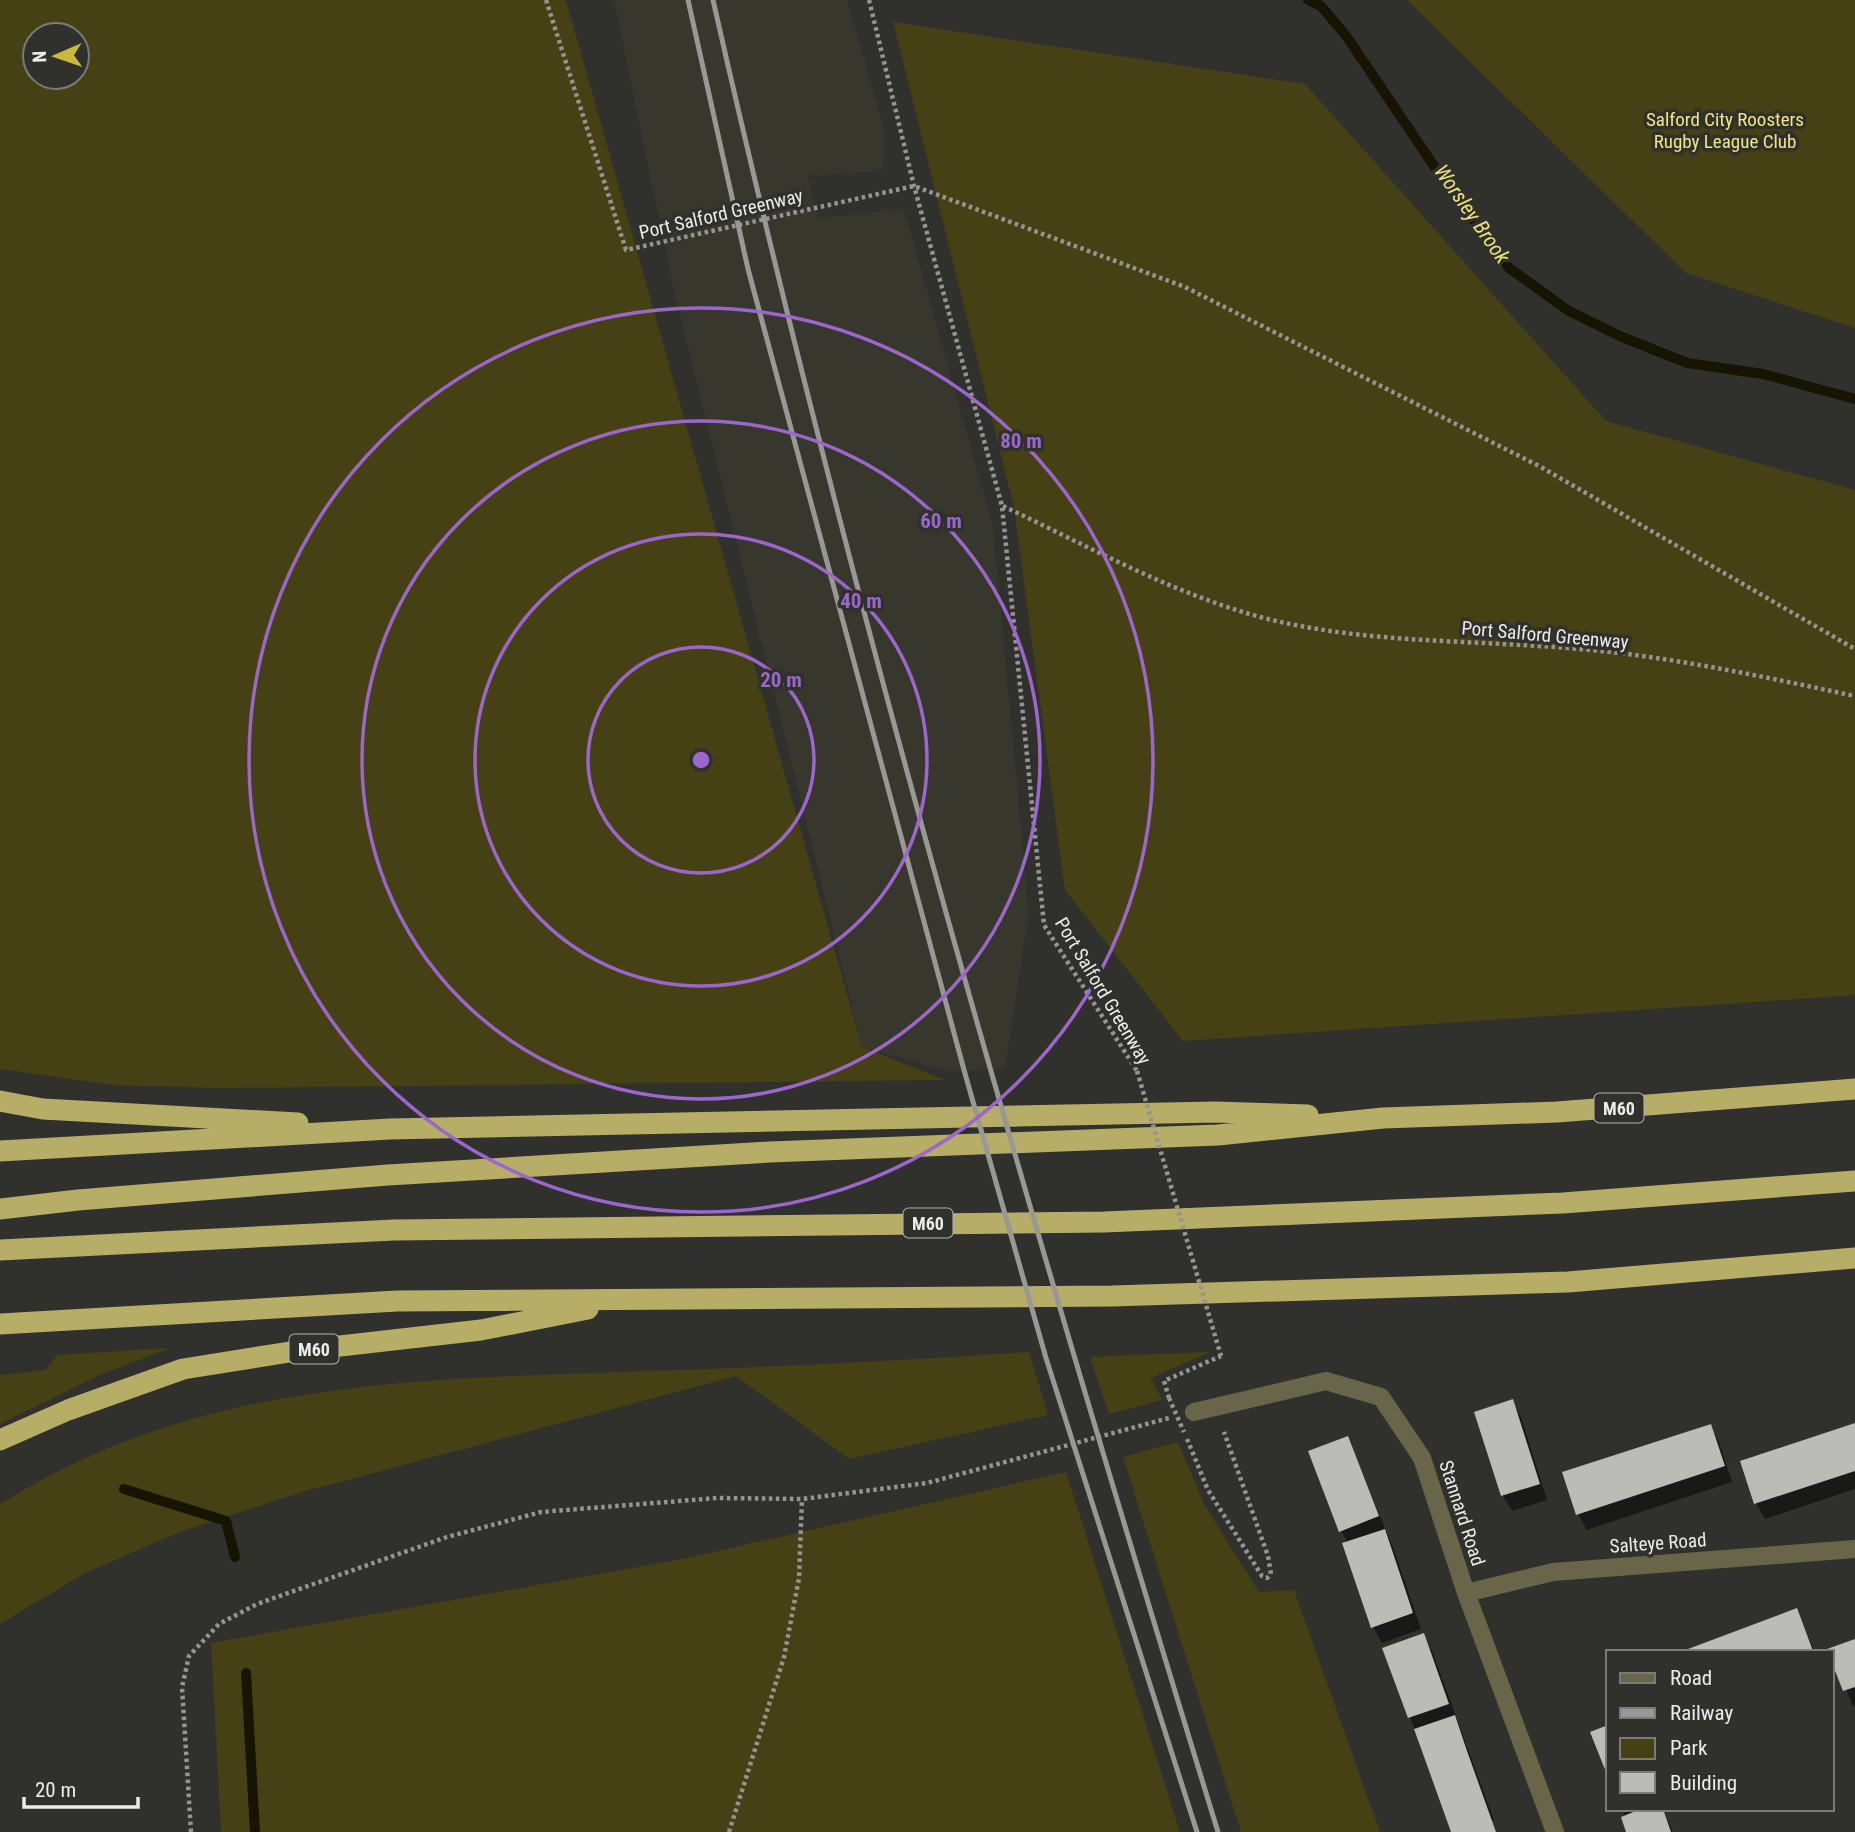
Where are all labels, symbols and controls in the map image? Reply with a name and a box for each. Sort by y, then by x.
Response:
north arrow [21,21,91,91]
text: N [28,50,51,63]
park label: Salford City Roosters Rugby League Club [1646,108,1804,153]
water label: Worsley Brook [1429,160,1515,269]
street label: Port Salford Greenway [637,184,805,244]
text: 80 m [1000,429,1042,453]
text: 60 m [920,509,962,533]
text: 40 m [840,589,882,613]
street label: Port Salford Greenway [1461,616,1630,654]
text: 20 m [760,668,802,692]
centre of rings [689,748,713,772]
street label: Port Salford Greenway [1050,913,1156,1069]
road number: M60 [1594,1093,1644,1122]
road number: M60 [904,1208,953,1238]
road number: M60 [290,1334,338,1364]
street label: Stannard Road [1434,1457,1490,1569]
street label: Salteye Road [1609,1528,1707,1558]
legend [1606,1650,1834,1811]
text: Road [1670,1666,1712,1690]
text: Railway [1670,1701,1733,1725]
text: Park [1670,1736,1708,1760]
scale bar [24,1766,138,1810]
text: Building [1670,1771,1737,1795]
text: 20 m [35,1778,76,1802]

